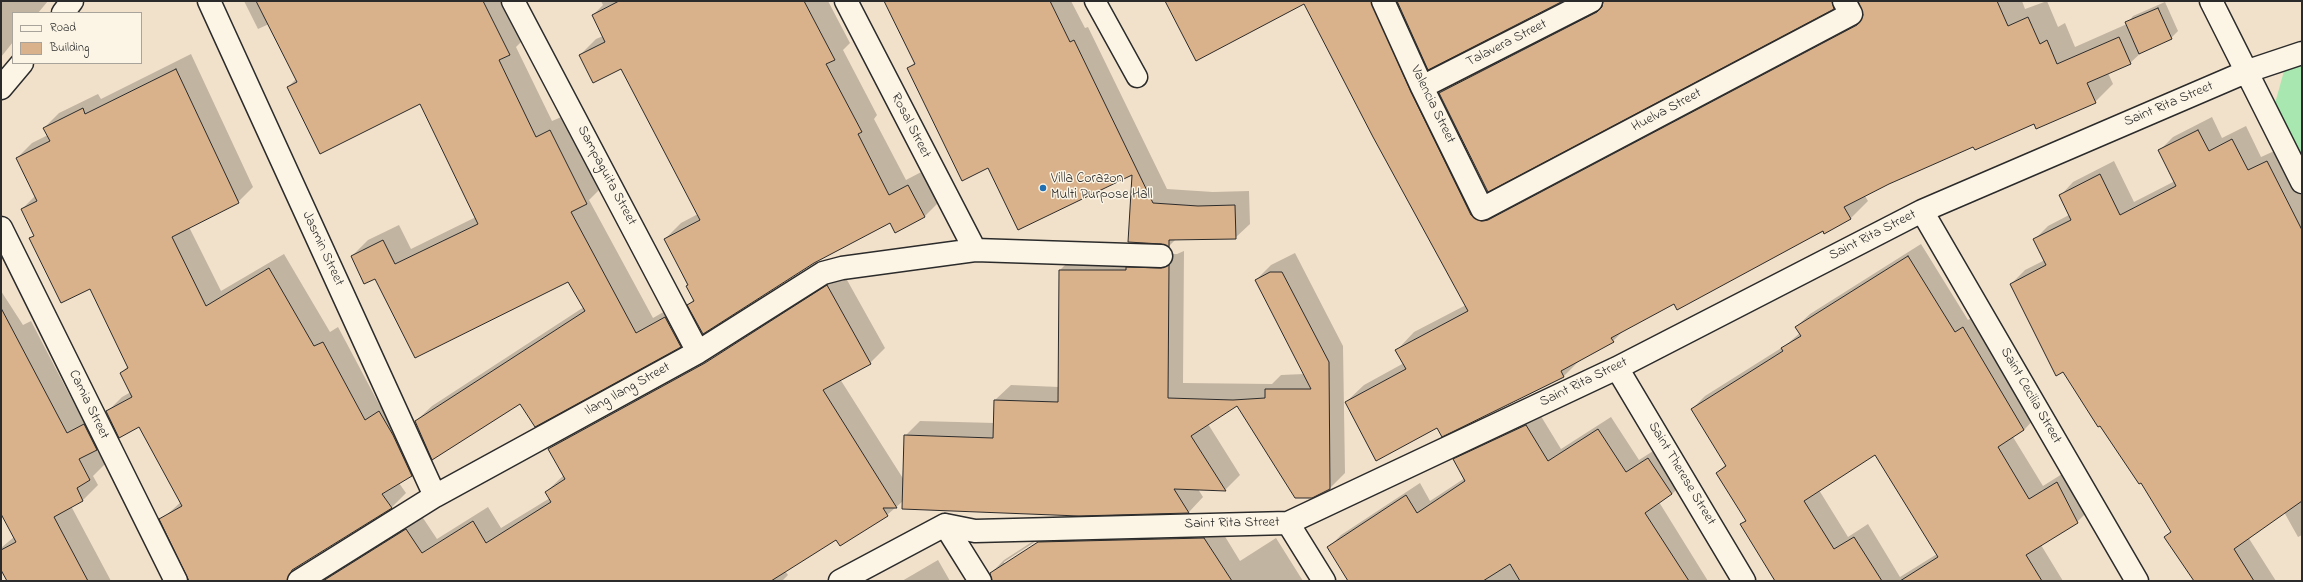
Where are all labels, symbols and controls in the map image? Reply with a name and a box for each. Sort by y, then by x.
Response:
legend [12,12,142,64]
street label: Talavera Street [1464,16,1550,72]
text: Road [50,19,76,37]
text: Building [50,39,89,57]
street label: Valencia Street [1406,63,1458,147]
street label: Saint Rita Street [2122,79,2216,131]
street label: Huelva Street [1629,86,1705,136]
street label: Rosal Street [886,91,934,161]
street label: Sampaguita Street [573,123,639,229]
place label: Villa Corazon Multi Purpose Hall [1051,172,1152,204]
marker: Villa Corazon Multi Purpose Hall [1038,183,1048,193]
street label: Saint Rita Street [1827,207,1919,265]
street label: Jasmin Street [297,209,347,289]
street label: Saint Cecilia Street [1996,345,2064,447]
street label: Saint Rita Street [1537,355,1631,411]
street label: Ilang Ilang Street [582,360,674,420]
street label: Camia Street [64,368,112,442]
street label: Saint Therese Street [1643,419,1719,529]
street label: Saint Rita Street [1184,515,1280,533]

